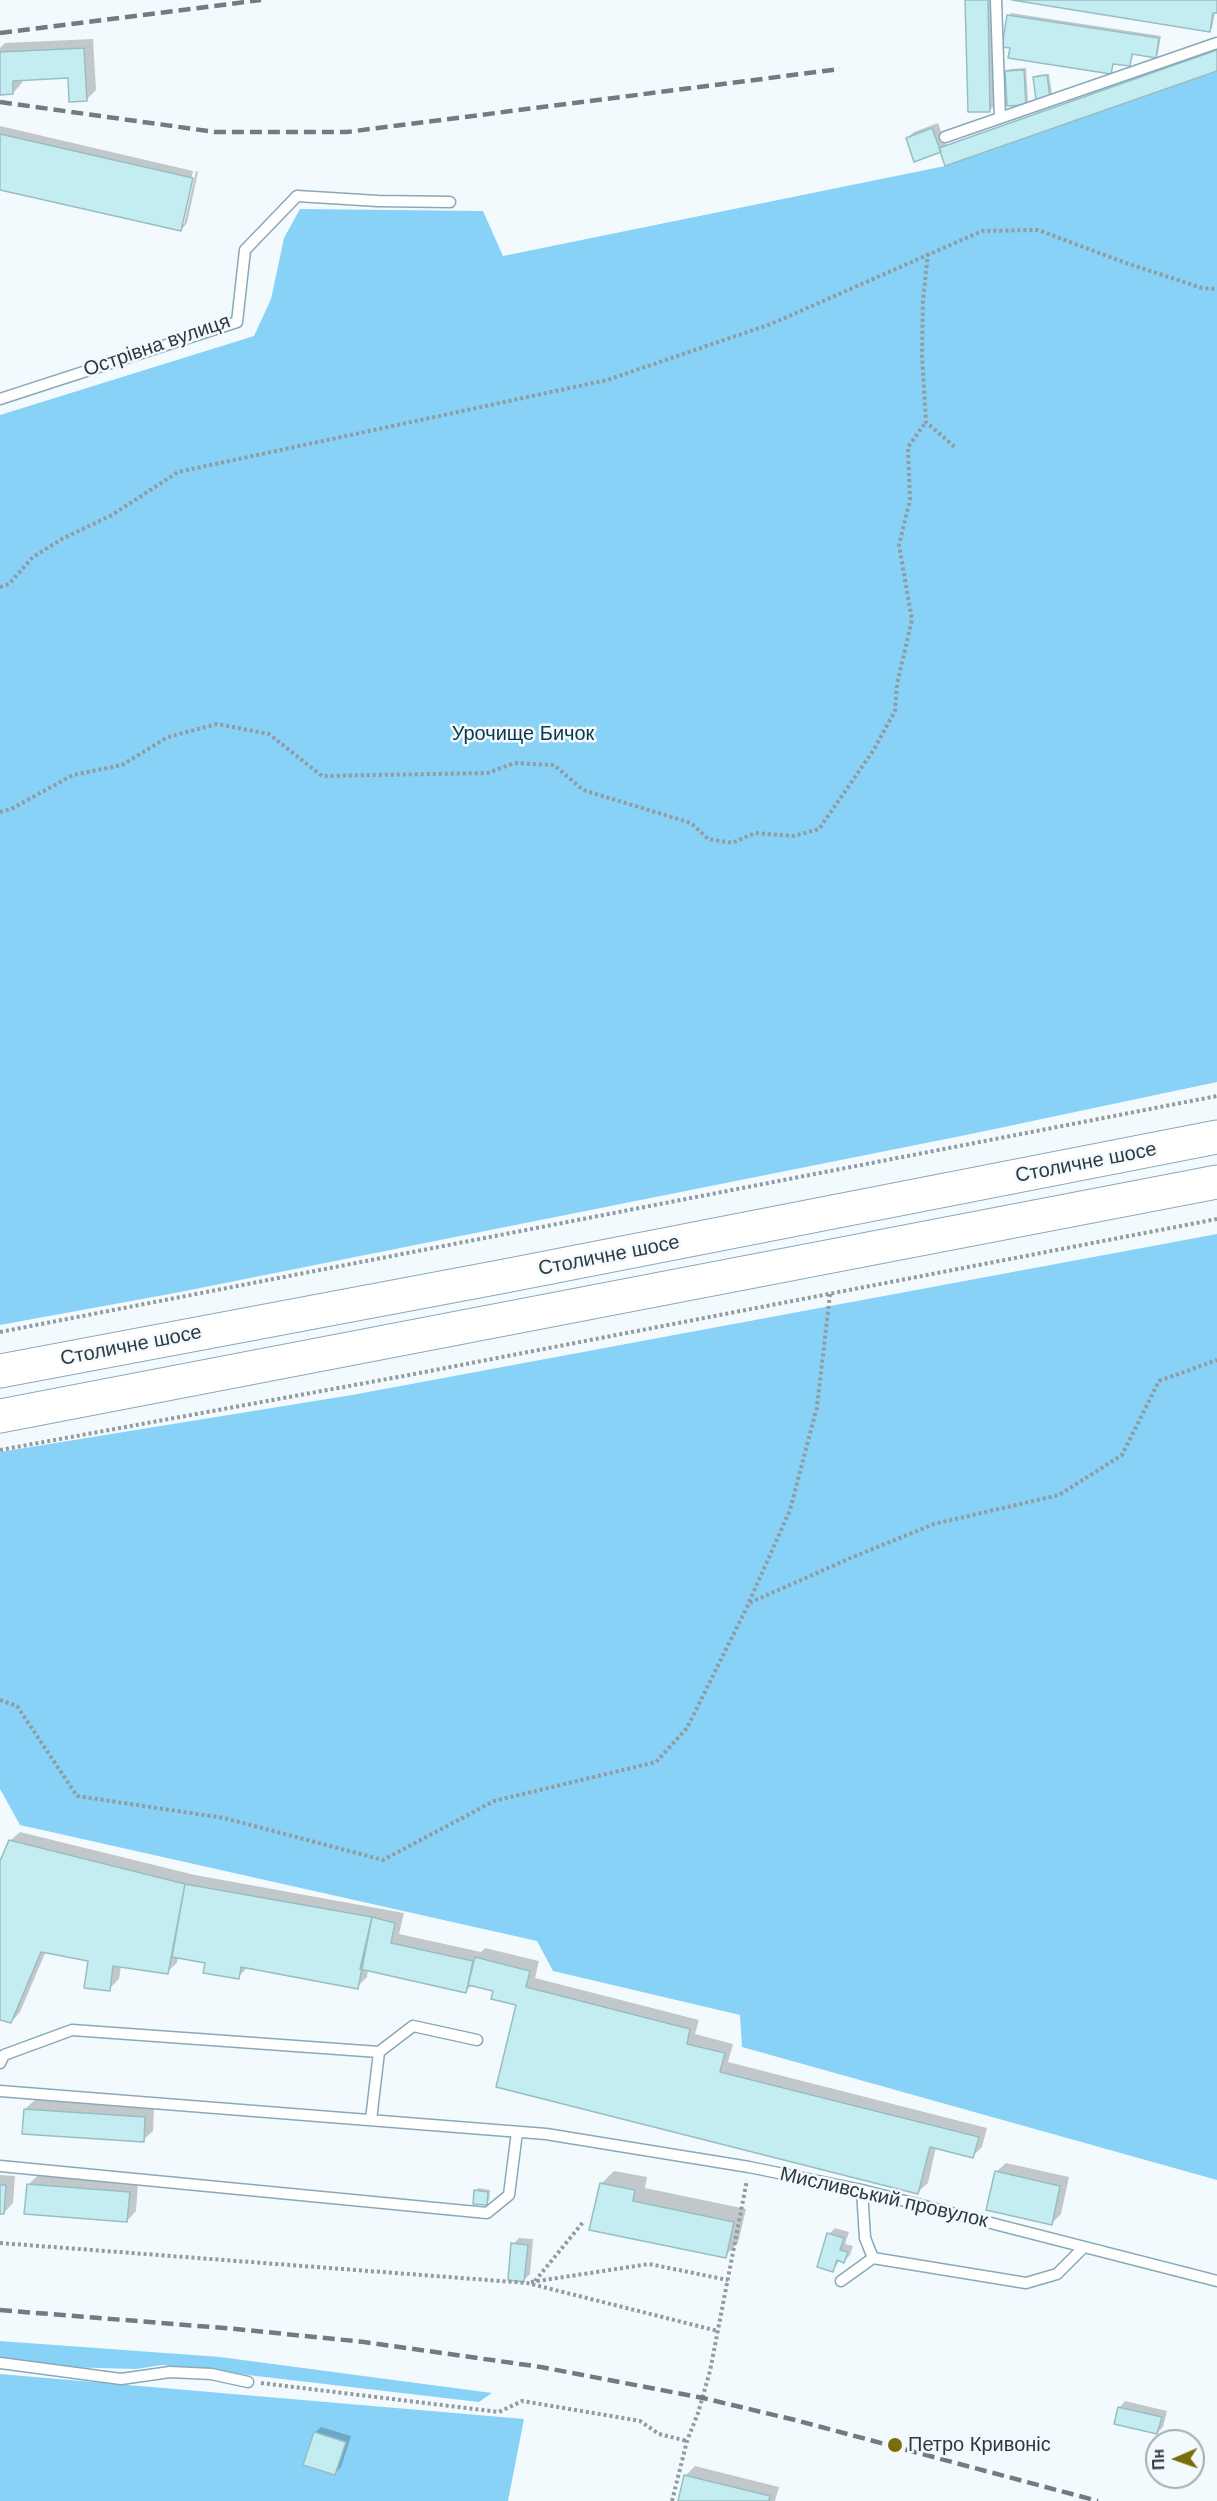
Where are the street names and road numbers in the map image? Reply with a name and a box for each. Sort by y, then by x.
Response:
street label: Острівна вулиця [81,310,233,382]
street label: Столичне шосе [1013,1138,1159,1188]
street label: Столичне шосе [536,1231,682,1281]
street label: Столичне шосе [58,1321,204,1371]
street label: Мисливський провулок [778,2162,990,2234]

